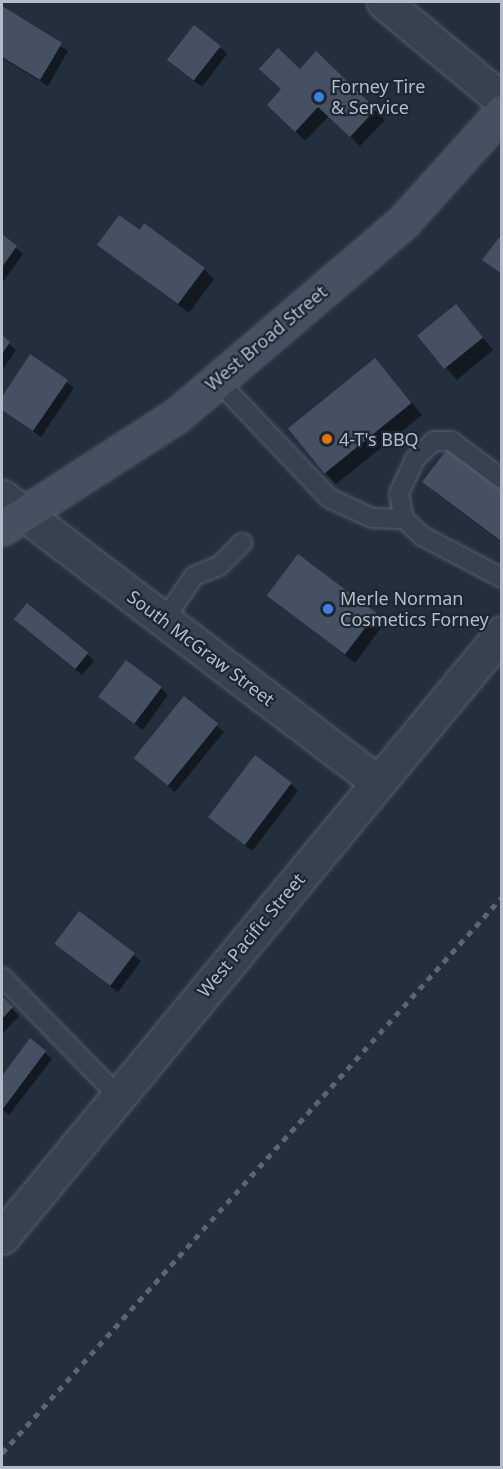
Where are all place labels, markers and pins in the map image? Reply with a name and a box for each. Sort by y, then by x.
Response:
place label: Forney Tire & Service [331,76,425,118]
marker: Forney Tire & Service [312,90,326,104]
place label: 4-T's BBQ [339,428,419,450]
marker: 4-T's BBQ [320,432,334,446]
place label: Merle Norman Cosmetics Forney [340,588,489,630]
marker: Merle Norman Cosmetics Forney [321,602,335,616]

